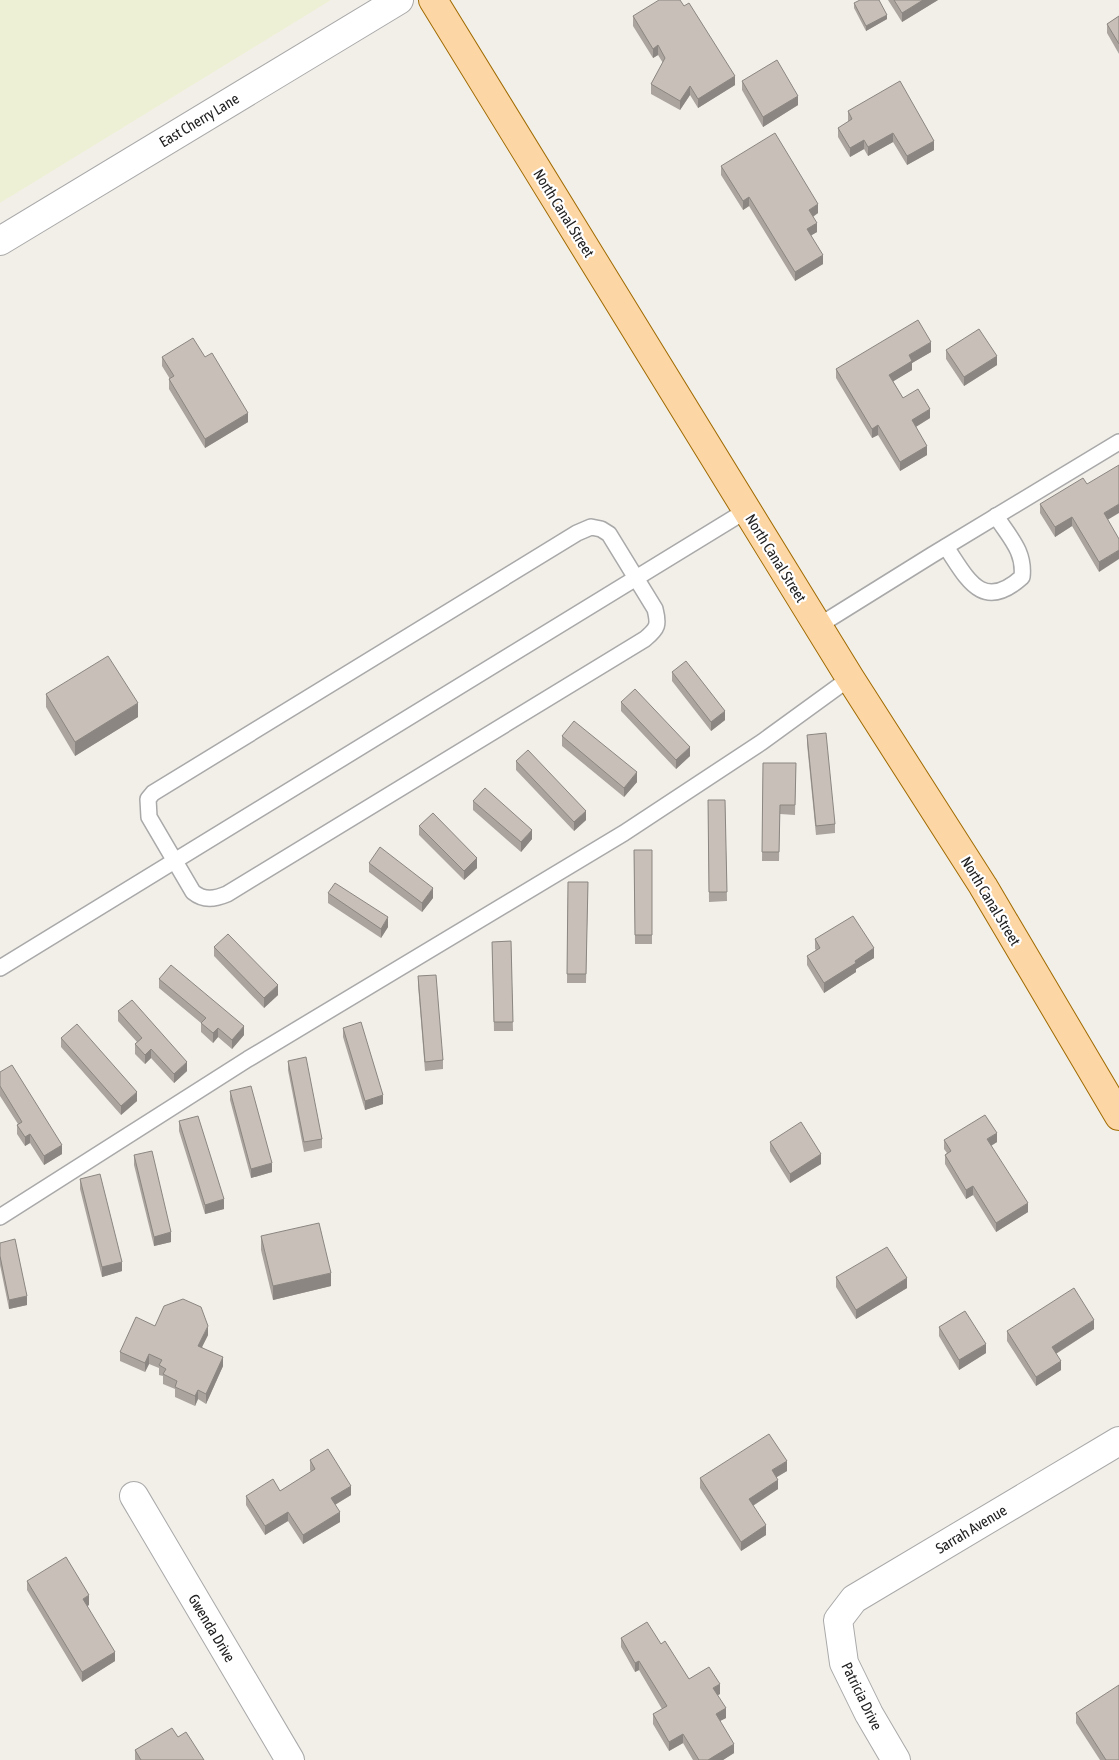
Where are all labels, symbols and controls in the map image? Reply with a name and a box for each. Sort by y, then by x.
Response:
street label: East Cherry Lane [156,89,242,150]
street label: North Canal Street [530,166,598,260]
street label: North Canal Street [742,511,810,605]
street label: North Canal Street [958,853,1024,949]
street label: Sarrah Avenue [932,1501,1010,1557]
street label: Gwenda Drive [185,1591,239,1665]
street label: Patricia Drive [838,1659,886,1733]

